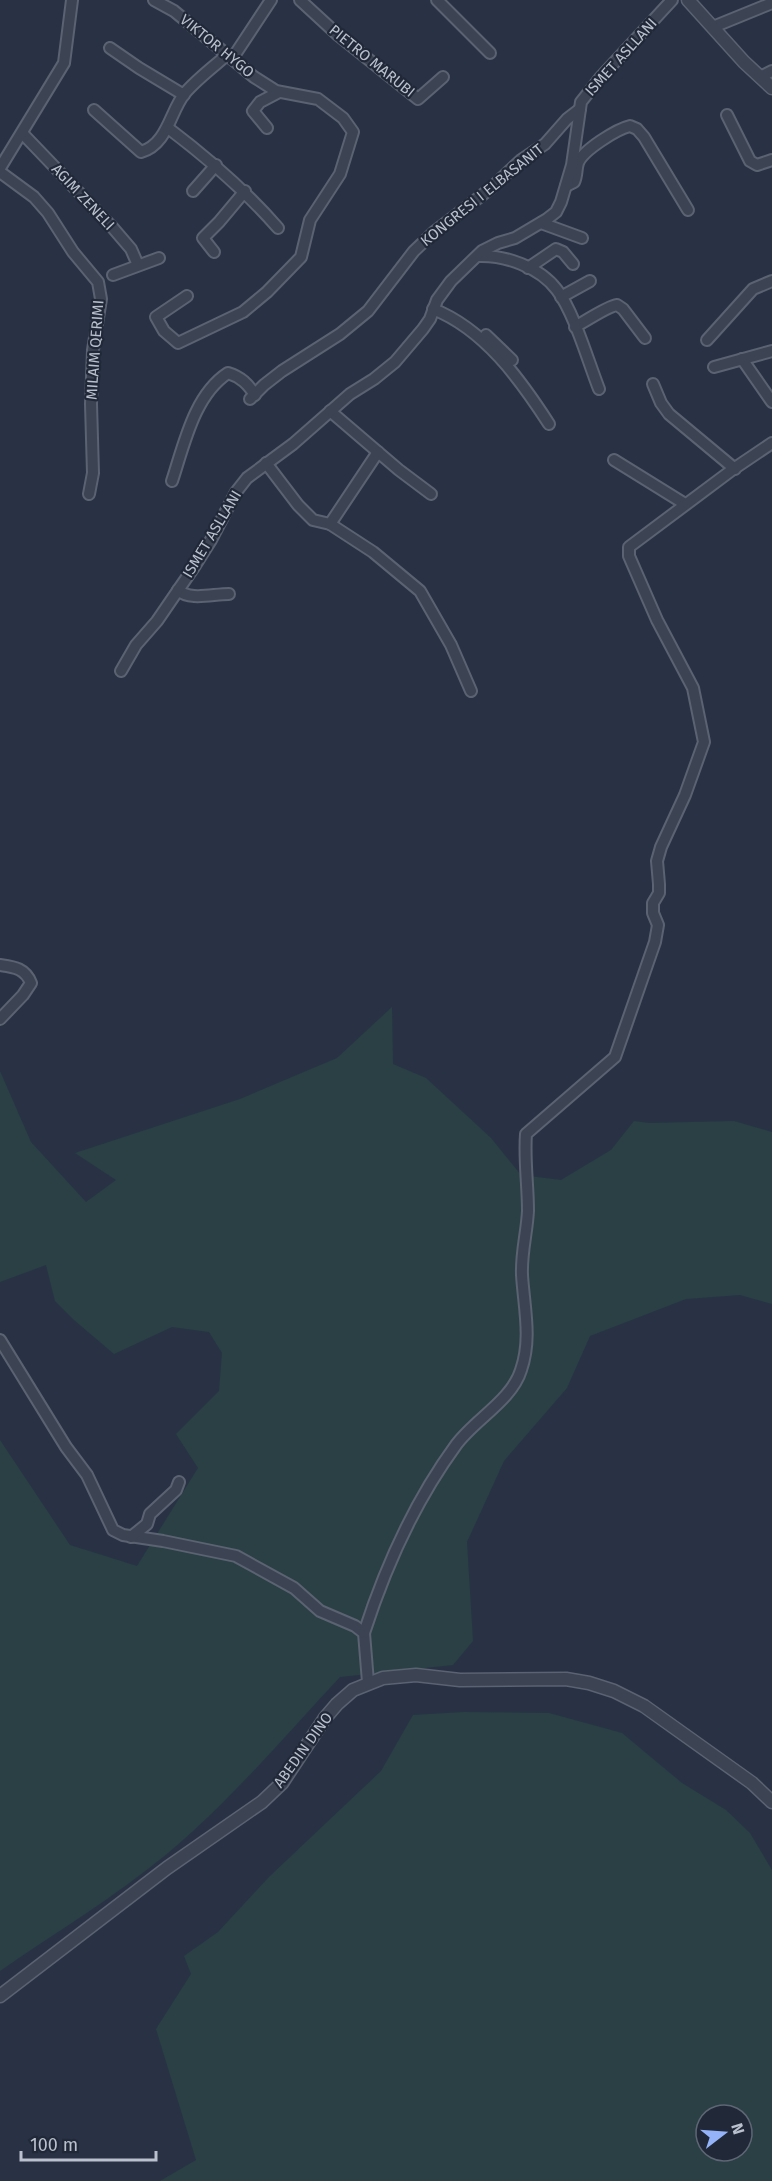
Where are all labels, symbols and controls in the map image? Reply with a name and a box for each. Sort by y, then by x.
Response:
street label: VIKTOR HYGO [176,11,258,81]
street label: ISMET ASLLANI [581,14,661,100]
street label: PIETRO MARUBI [326,21,418,101]
street label: KONGRESI I ELBASANIT [417,140,547,250]
street label: AGIM ZENELI [48,160,118,234]
street label: MILAIM QERIMI [83,299,107,401]
street label: ISMET ASLLANI [179,487,245,581]
street label: ABEDIN DINO [270,1709,336,1791]
north arrow [694,2103,754,2163]
text: N [727,2121,749,2137]
scale bar [21,2124,156,2162]
text: 100 m [30,2134,78,2156]

